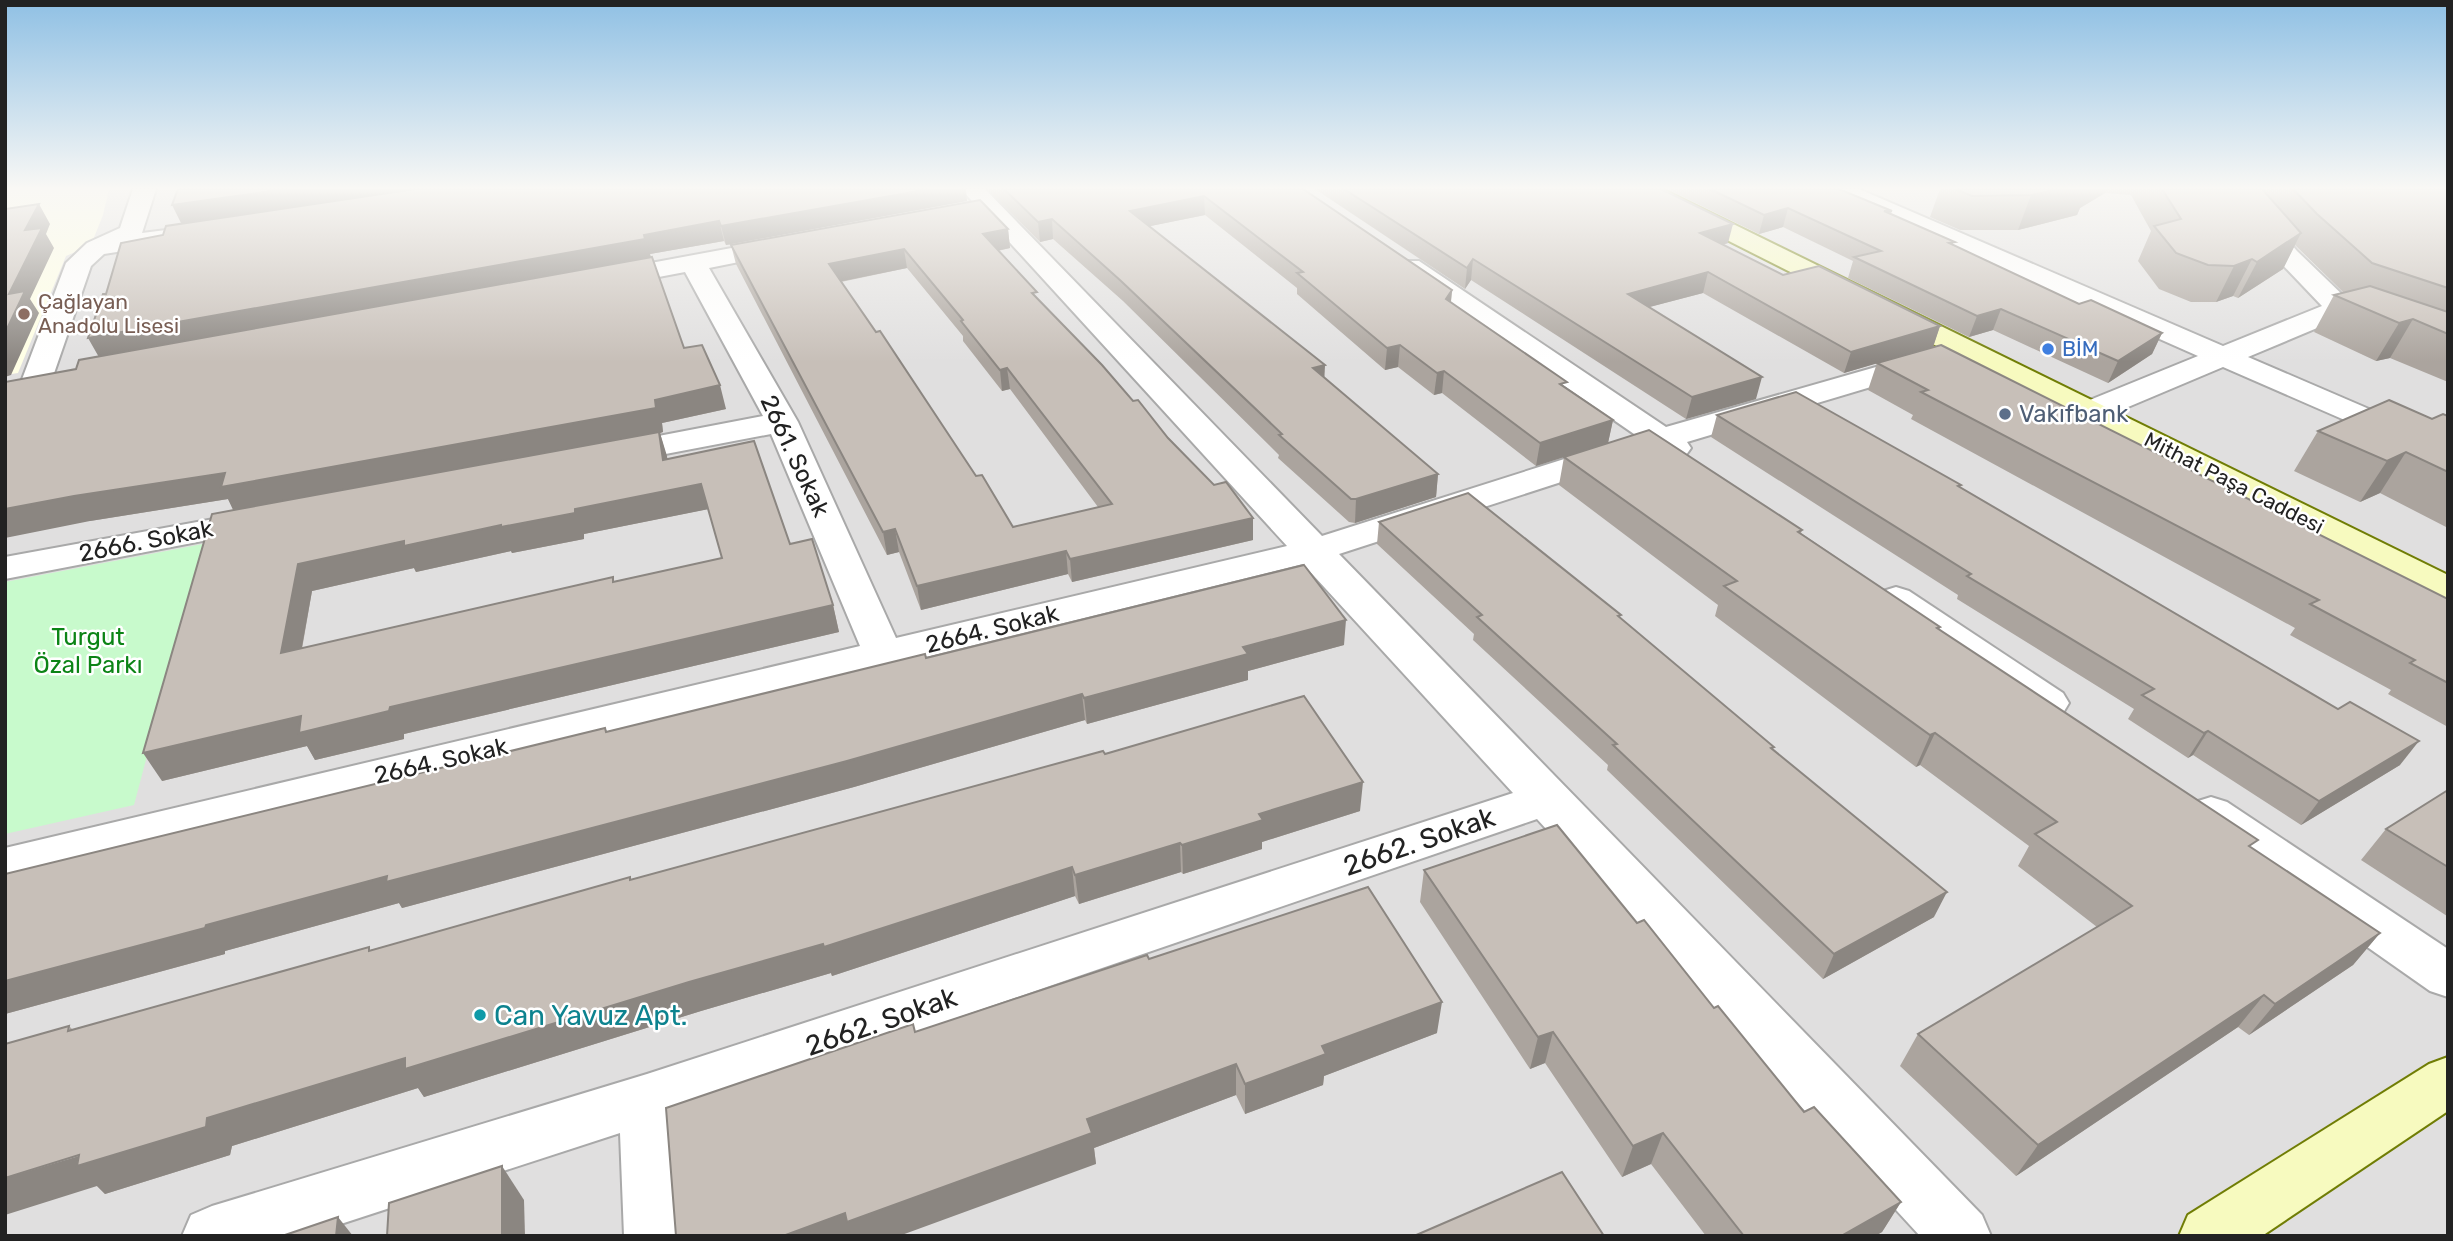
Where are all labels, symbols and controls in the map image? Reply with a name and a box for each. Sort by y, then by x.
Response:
place label: Çağlayan Anadolu Lisesi [38,289,179,338]
marker: Çağlayan Anadolu Lisesi [16,306,32,322]
place label: BİM [2062,336,2098,361]
marker: BİM [2040,341,2056,357]
street label: 2661. Sokak [755,391,836,522]
place label: Vakıfbank [2019,400,2129,428]
marker: Vakıfbank [1997,406,2013,422]
street label: Mithat Paşa Caddesi [2140,426,2328,539]
street label: 2666. Sokak [77,514,216,568]
street label: 2664. Sokak [923,599,1062,659]
park label: Turgut Özal Parkı [33,623,143,679]
street label: 2664. Sokak [372,732,511,790]
street label: 2662. Sokak [1339,800,1500,883]
street label: 2662. Sokak [801,980,962,1063]
place label: Can Yavuz Apt. [494,999,688,1032]
marker: Can Yavuz Apt. [472,1007,488,1023]

